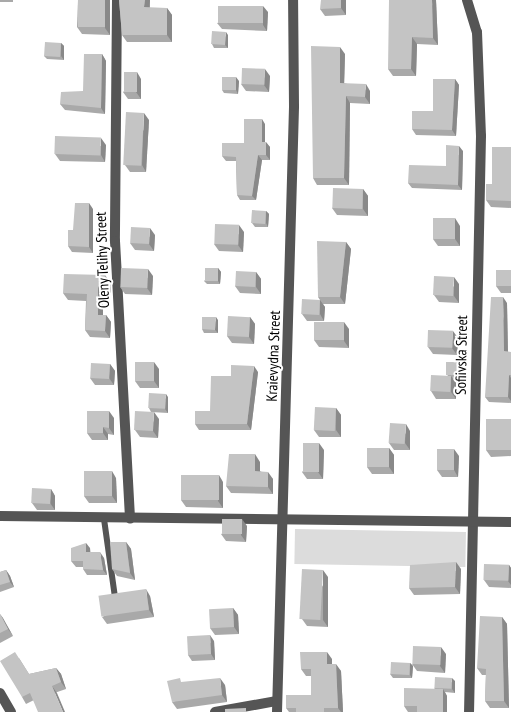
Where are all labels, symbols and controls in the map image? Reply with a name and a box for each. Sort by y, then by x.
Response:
street label: Oleny Telihy Street [91,211,113,309]
street label: Kraievydna Street [262,310,284,402]
street label: Sofiivska Street [451,315,471,395]

